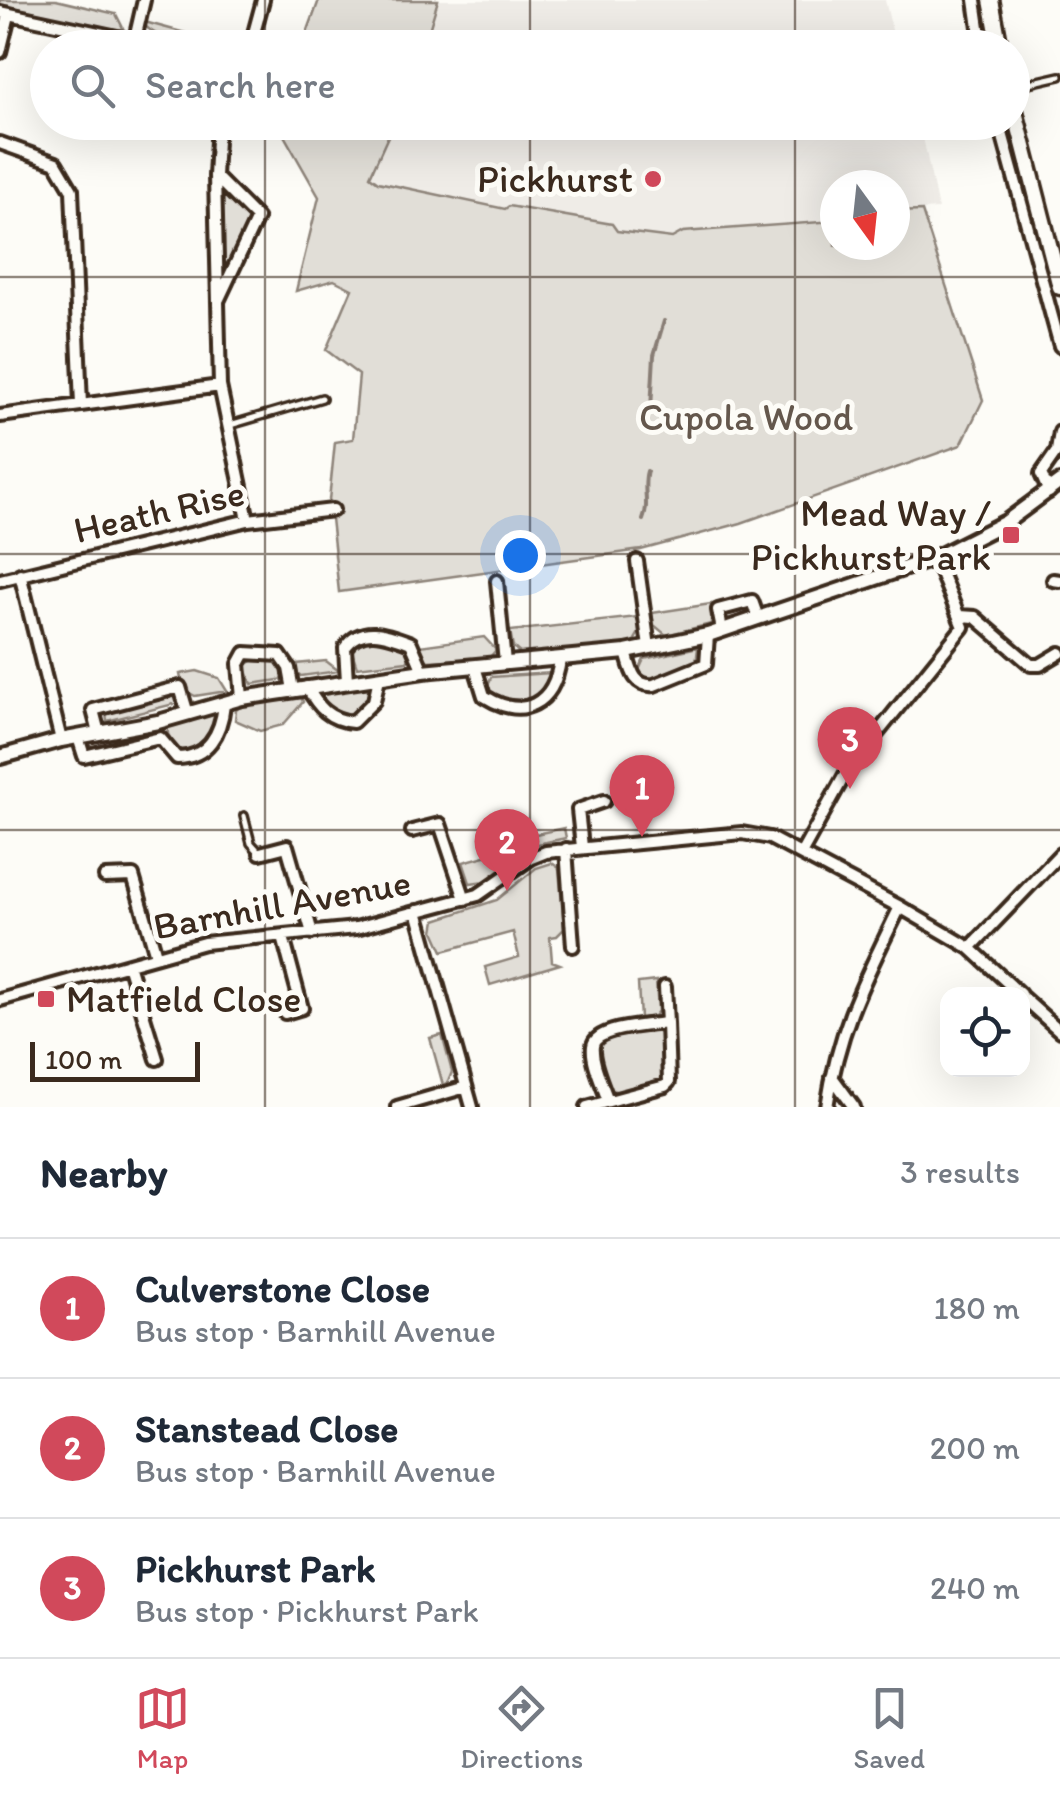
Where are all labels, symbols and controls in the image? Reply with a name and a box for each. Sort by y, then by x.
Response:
search box [30,30,1030,140]
icon: search [65,58,120,113]
text: Search here [145,62,336,108]
place label: Pickhurst [477,156,633,202]
marker: Pickhurst [642,168,664,190]
north arrow [820,170,910,260]
park label: Cupola Wood [639,394,853,440]
street label: Heath Rise [69,469,249,553]
place label: Mead Way / Pickhurst Park [751,490,991,580]
marker: Mead Way / Pickhurst Park [1000,524,1022,546]
your location [495,530,546,581]
pin: 3 [818,706,882,789]
pin: 1 [610,754,674,837]
pin: 2 [474,808,540,891]
street label: Barnhill Avenue [150,859,414,949]
place label: Matfield Close [66,976,301,1022]
map controls [940,987,1030,1077]
button: locate [940,987,1030,1077]
marker: Matfield Close [35,988,57,1010]
scale bar [30,1037,200,1082]
text: 100 m [45,1042,122,1076]
text: Nearby [40,1147,167,1198]
text: 3 results [900,1153,1020,1191]
text: Culverstone Close [135,1266,430,1312]
text: 1 [65,1289,80,1327]
text: 180 m [934,1289,1020,1327]
text: Bus stop · Barnhill Avenue [135,1312,496,1350]
text: Stanstead Close [135,1406,398,1452]
text: 2 [64,1429,81,1467]
text: 200 m [930,1429,1020,1467]
text: Bus stop · Barnhill Avenue [135,1452,496,1490]
text: Pickhurst Park [135,1546,375,1592]
text: 3 [64,1569,81,1607]
text: 240 m [930,1569,1020,1607]
text: Bus stop · Pickhurst Park [135,1592,479,1630]
tab: Map [135,1681,190,1775]
tab: Directions [460,1681,583,1775]
tab: Saved [853,1681,925,1775]

